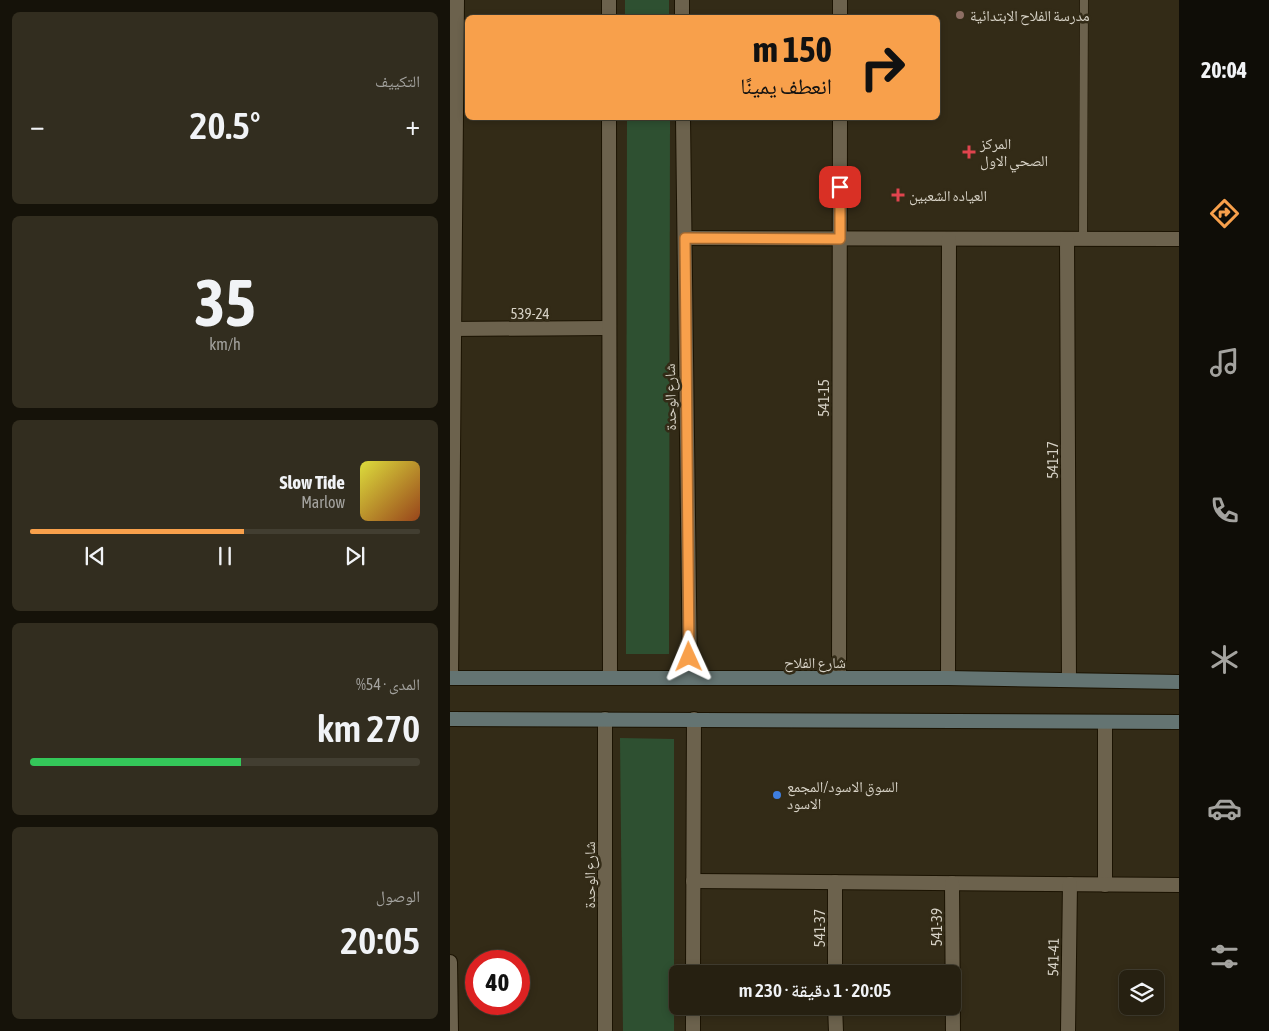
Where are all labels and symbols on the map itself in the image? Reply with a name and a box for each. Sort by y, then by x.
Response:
place label: مدرسة الفلاح الابتدائية [970,7,1090,26]
marker: مدرسة الفلاح الابتدائية [954,9,966,21]
place label: المركز الصحي الاول [979,135,1048,172]
marker: المركز الصحي الاول [962,145,976,159]
pin [819,166,861,208]
place label: العياده الشعبين [909,187,987,206]
marker: العياده الشعبين [891,188,905,202]
street label: 539-24 [510,305,550,322]
street label: شارع الوحدة [661,363,681,431]
street label: 541-15 [815,379,832,417]
street label: 541-17 [1044,441,1061,479]
position arrow [662,630,714,682]
street label: شارع الفلاح [784,654,846,673]
place label: السوق الاسود/المجمع الاسود [787,778,898,813]
marker: السوق الاسود/المجمع الاسود [771,789,783,801]
street label: شارع الوحدة [581,841,600,909]
street label: 541-39 [928,908,945,946]
street label: 541-37 [811,909,828,947]
street label: 541-41 [1044,938,1062,976]
speed limit sign: 40 [465,950,530,1015]

